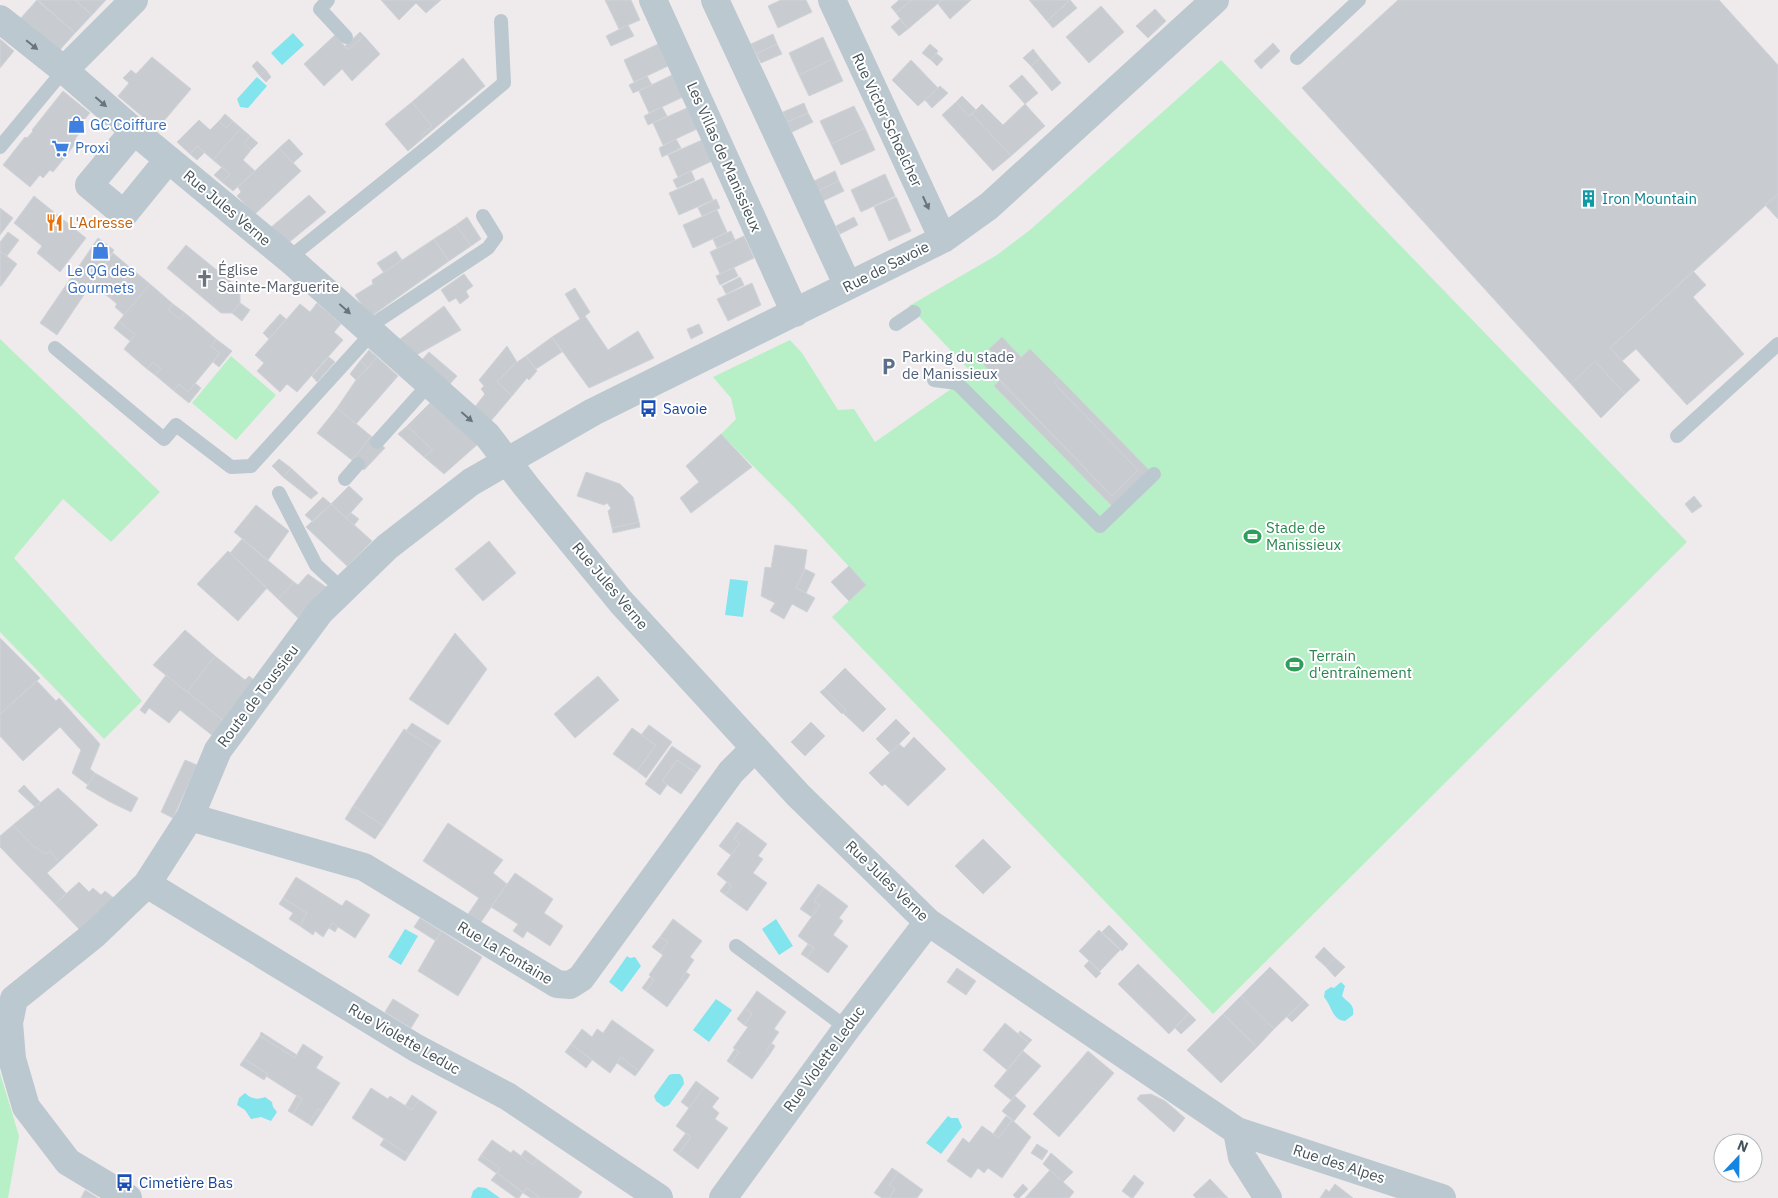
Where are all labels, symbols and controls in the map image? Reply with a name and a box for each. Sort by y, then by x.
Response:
one-way arrow [25,39,38,50]
street label: Rue Victor Schœlcher [848,50,927,190]
street label: Les Villas de Manissieux [683,79,766,235]
one-way arrow [94,97,107,108]
shop icon: GC Coiffure [66,115,86,135]
place label: GC Coiffure [90,115,167,134]
supermarket icon: Proxi [51,138,71,158]
place label: Proxi [75,138,109,157]
street label: Rue Jules Verne [180,165,275,250]
building icon: Iron Mountain [1578,189,1598,209]
place label: Iron Mountain [1602,189,1697,208]
one-way arrow [922,196,930,210]
restaurant icon: L'Adresse [45,213,65,233]
place label: L'Adresse [69,213,133,232]
street label: Rue de Savoie [839,237,932,296]
shop icon: Le QG des Gourmets [91,240,111,260]
place label: Église Sainte-Marguerite [218,260,339,296]
place label: Le QG des Gourmets [67,261,135,297]
church icon: Église Sainte-Marguerite [194,269,214,289]
one-way arrow [339,303,351,315]
place label: Parking du stade de Manissieux [902,347,1014,383]
parking icon: Parking du stade de Manissieux [878,356,898,376]
bus stop icon: Savoie [639,399,659,419]
place label: Savoie [663,399,707,418]
one-way arrow [460,411,472,423]
place label: Stade de Manissieux [1266,518,1341,554]
sports icon: Stade de Manissieux [1242,527,1262,547]
street label: Rue Jules Verne [568,538,653,633]
street label: Route de Toussieu [213,641,302,751]
place label: Terrain d'entraînement [1309,646,1412,682]
sports icon: Terrain d'entraînement [1285,655,1305,675]
street label: Rue Jules Verne [842,836,933,925]
street label: Rue La Fontaine [454,917,556,988]
street label: Rue Violette Leduc [345,999,464,1079]
street label: Rue Violette Leduc [779,1002,869,1115]
north arrow [1713,1133,1763,1183]
text: N [1735,1136,1751,1156]
street label: Rue des Alpes [1291,1140,1388,1187]
bus stop icon: Cimetière Bas [115,1173,135,1193]
place label: Cimetière Bas [139,1173,233,1192]

